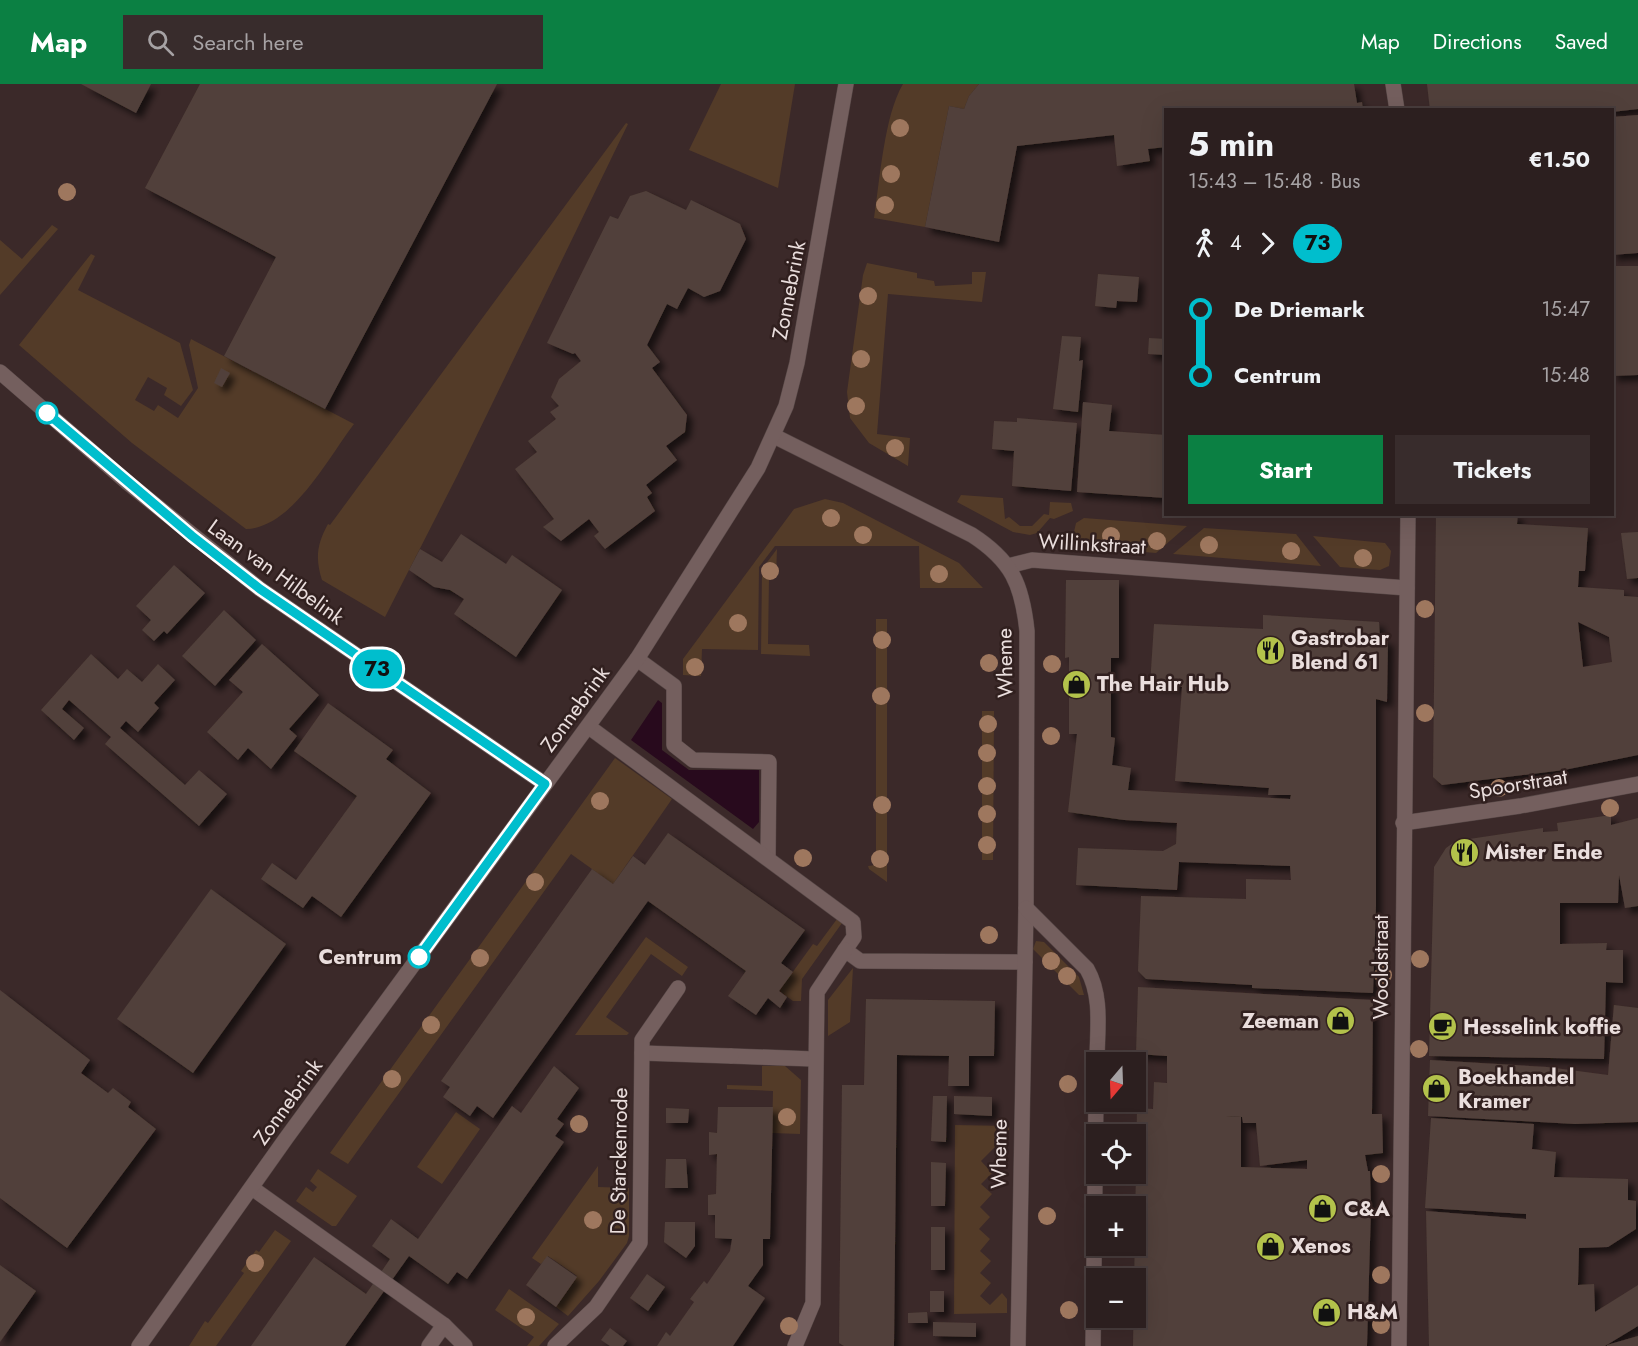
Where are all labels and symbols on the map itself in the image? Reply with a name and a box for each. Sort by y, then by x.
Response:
street label: Zonnebrink [765,237,813,342]
unlabelled marker [36,402,58,424]
street label: Laan van Hilbelink [202,512,351,632]
street label: Willinkstraat [1037,526,1147,562]
place label: Gastrobar Blend 61 [1291,623,1390,677]
street label: Wheme [989,628,1021,698]
restaurant icon: Gastrobar Blend 61 [1254,634,1286,666]
line badge: 73 [350,650,404,688]
street label: Zonnebrink [533,659,617,758]
shop icon: The Hair Hub [1060,668,1092,700]
place label: The Hair Hub [1097,669,1229,699]
street label: Spoorstraat [1466,761,1570,807]
restaurant icon: Mister Ende [1448,836,1480,868]
place label: Mister Ende [1485,837,1602,867]
street label: Wooldstraat [1366,915,1396,1019]
place label: Centrum [319,942,402,972]
marker: Centrum [408,946,430,968]
shop icon: Zeeman [1324,1005,1356,1037]
place label: Zeeman [1242,1006,1319,1036]
cafe icon: Hesselink koffie [1426,1011,1458,1043]
place label: Hesselink koffie [1463,1012,1621,1042]
street label: Zonnebrink [246,1052,330,1151]
north arrow [1086,1052,1146,1112]
place label: Boekhandel Kramer [1458,1062,1575,1116]
shop icon: Boekhandel Kramer [1421,1073,1453,1105]
street label: De Starckenrode [603,1087,635,1235]
street label: Wheme [983,1119,1015,1189]
shop icon: C&A [1307,1193,1339,1225]
place label: C&A [1344,1194,1391,1224]
shop icon: Xenos [1254,1230,1286,1262]
place label: Xenos [1291,1231,1351,1261]
shop icon: H&M [1310,1296,1342,1328]
place label: H&M [1347,1297,1398,1327]

